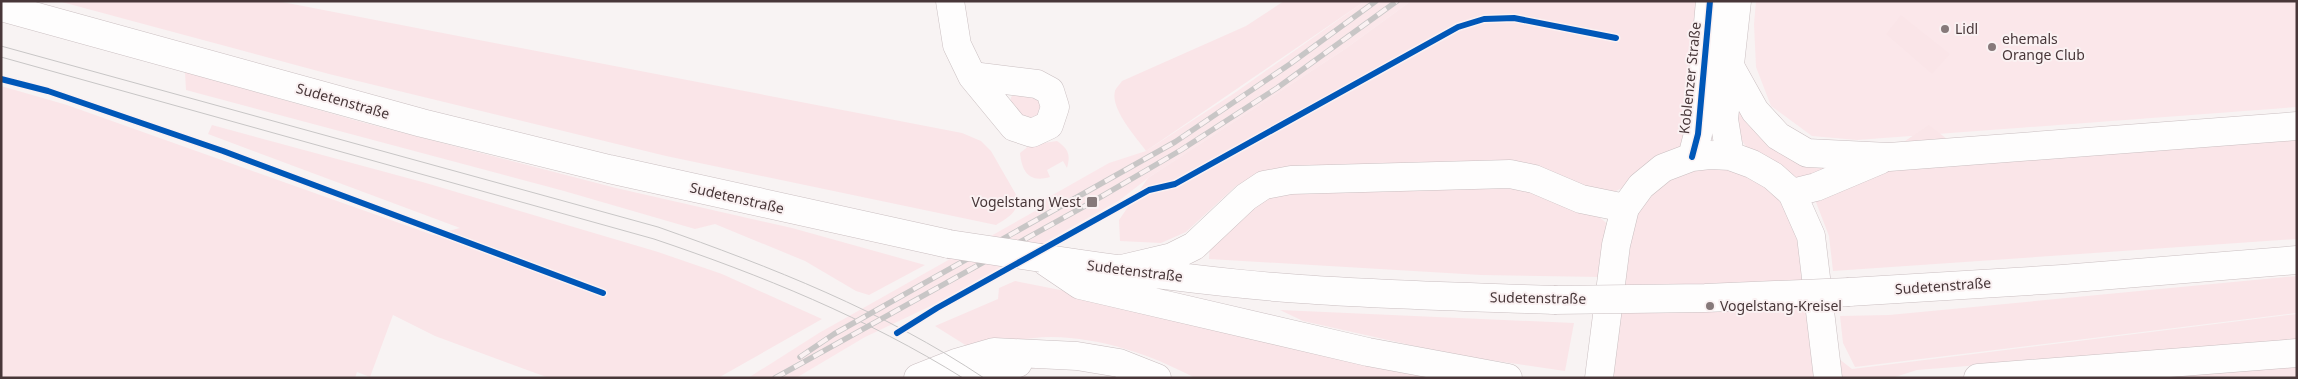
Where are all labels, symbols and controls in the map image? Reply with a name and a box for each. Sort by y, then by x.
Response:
place label: Lidl [1955,19,1978,38]
street label: Koblenzer Straße [1674,21,1705,135]
marker: Lidl [1939,23,1951,35]
place label: ehemals Orange Club [2002,29,2085,64]
marker: ehemals Orange Club [1986,41,1998,53]
street label: Sudetenstraße [294,78,392,123]
street label: Sudetenstraße [688,177,786,218]
place label: Vogelstang West [971,192,1081,211]
marker: Vogelstang West [1085,195,1099,209]
street label: Sudetenstraße [1086,255,1184,286]
street label: Sudetenstraße [1894,273,1992,298]
street label: Sudetenstraße [1490,287,1586,308]
place label: Vogelstang-Kreisel [1720,296,1842,315]
marker: Vogelstang-Kreisel [1704,300,1716,312]

